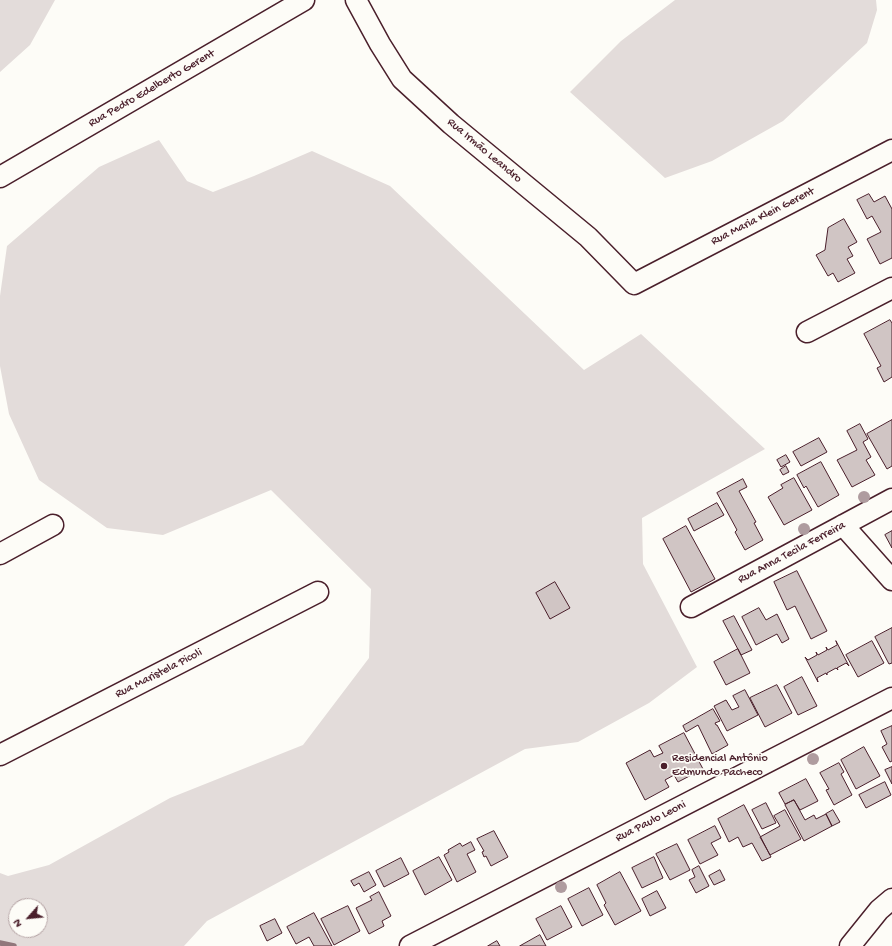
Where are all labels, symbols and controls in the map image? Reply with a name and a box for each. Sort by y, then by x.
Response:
street label: Rua Pedro Edelberto Gerent [86,47,218,131]
street label: Rua Irmão Leandro [444,116,524,186]
street label: Rua Maria Klein Gerent [709,185,817,249]
street label: Rua Anna Tecila Ferreira [736,519,848,587]
street label: Rua Maristela Picoli [113,646,205,702]
place label: Residencial Antônio Edmundo Pacheco [672,752,768,780]
marker: Residencial Antônio Edmundo Pacheco [659,761,669,771]
street label: Rua Paulo Leoni [613,798,689,846]
north arrow [8,898,48,938]
text: N [11,917,25,929]

